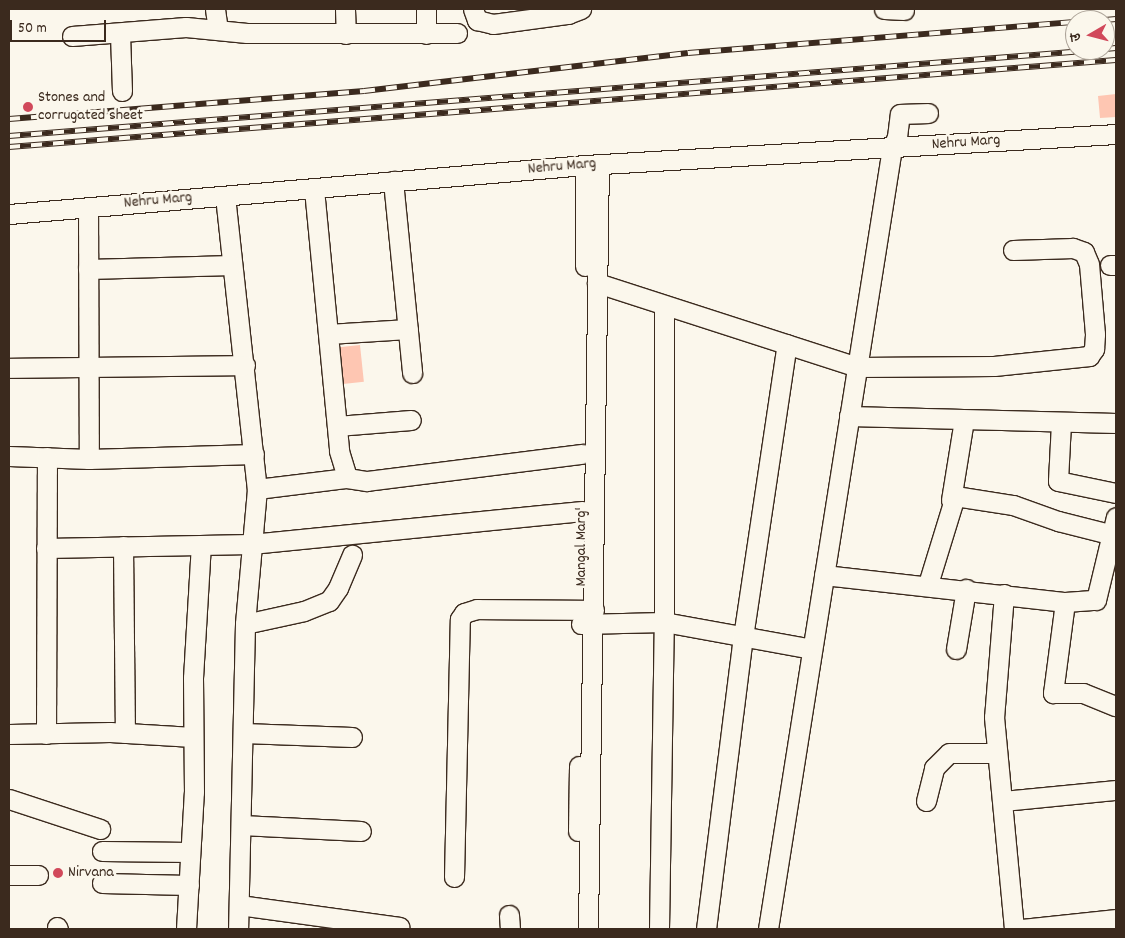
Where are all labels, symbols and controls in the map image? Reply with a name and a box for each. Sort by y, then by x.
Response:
scale bar [12,10,109,42]
north arrow [1065,10,1115,60]
text: 50 m [18,18,47,40]
text: उ [1066,32,1087,42]
place label: Stones and corrugated sheet [38,88,143,126]
marker: Stones and corrugated sheet [22,101,34,113]
street label: Nehru Marg [931,131,1001,155]
street label: Nehru Marg [527,154,597,180]
street label: Nehru Marg [123,188,193,214]
street label: Mangal Marg' [572,507,592,587]
place label: Nirvana [68,863,114,883]
marker: Nirvana [52,867,64,879]

